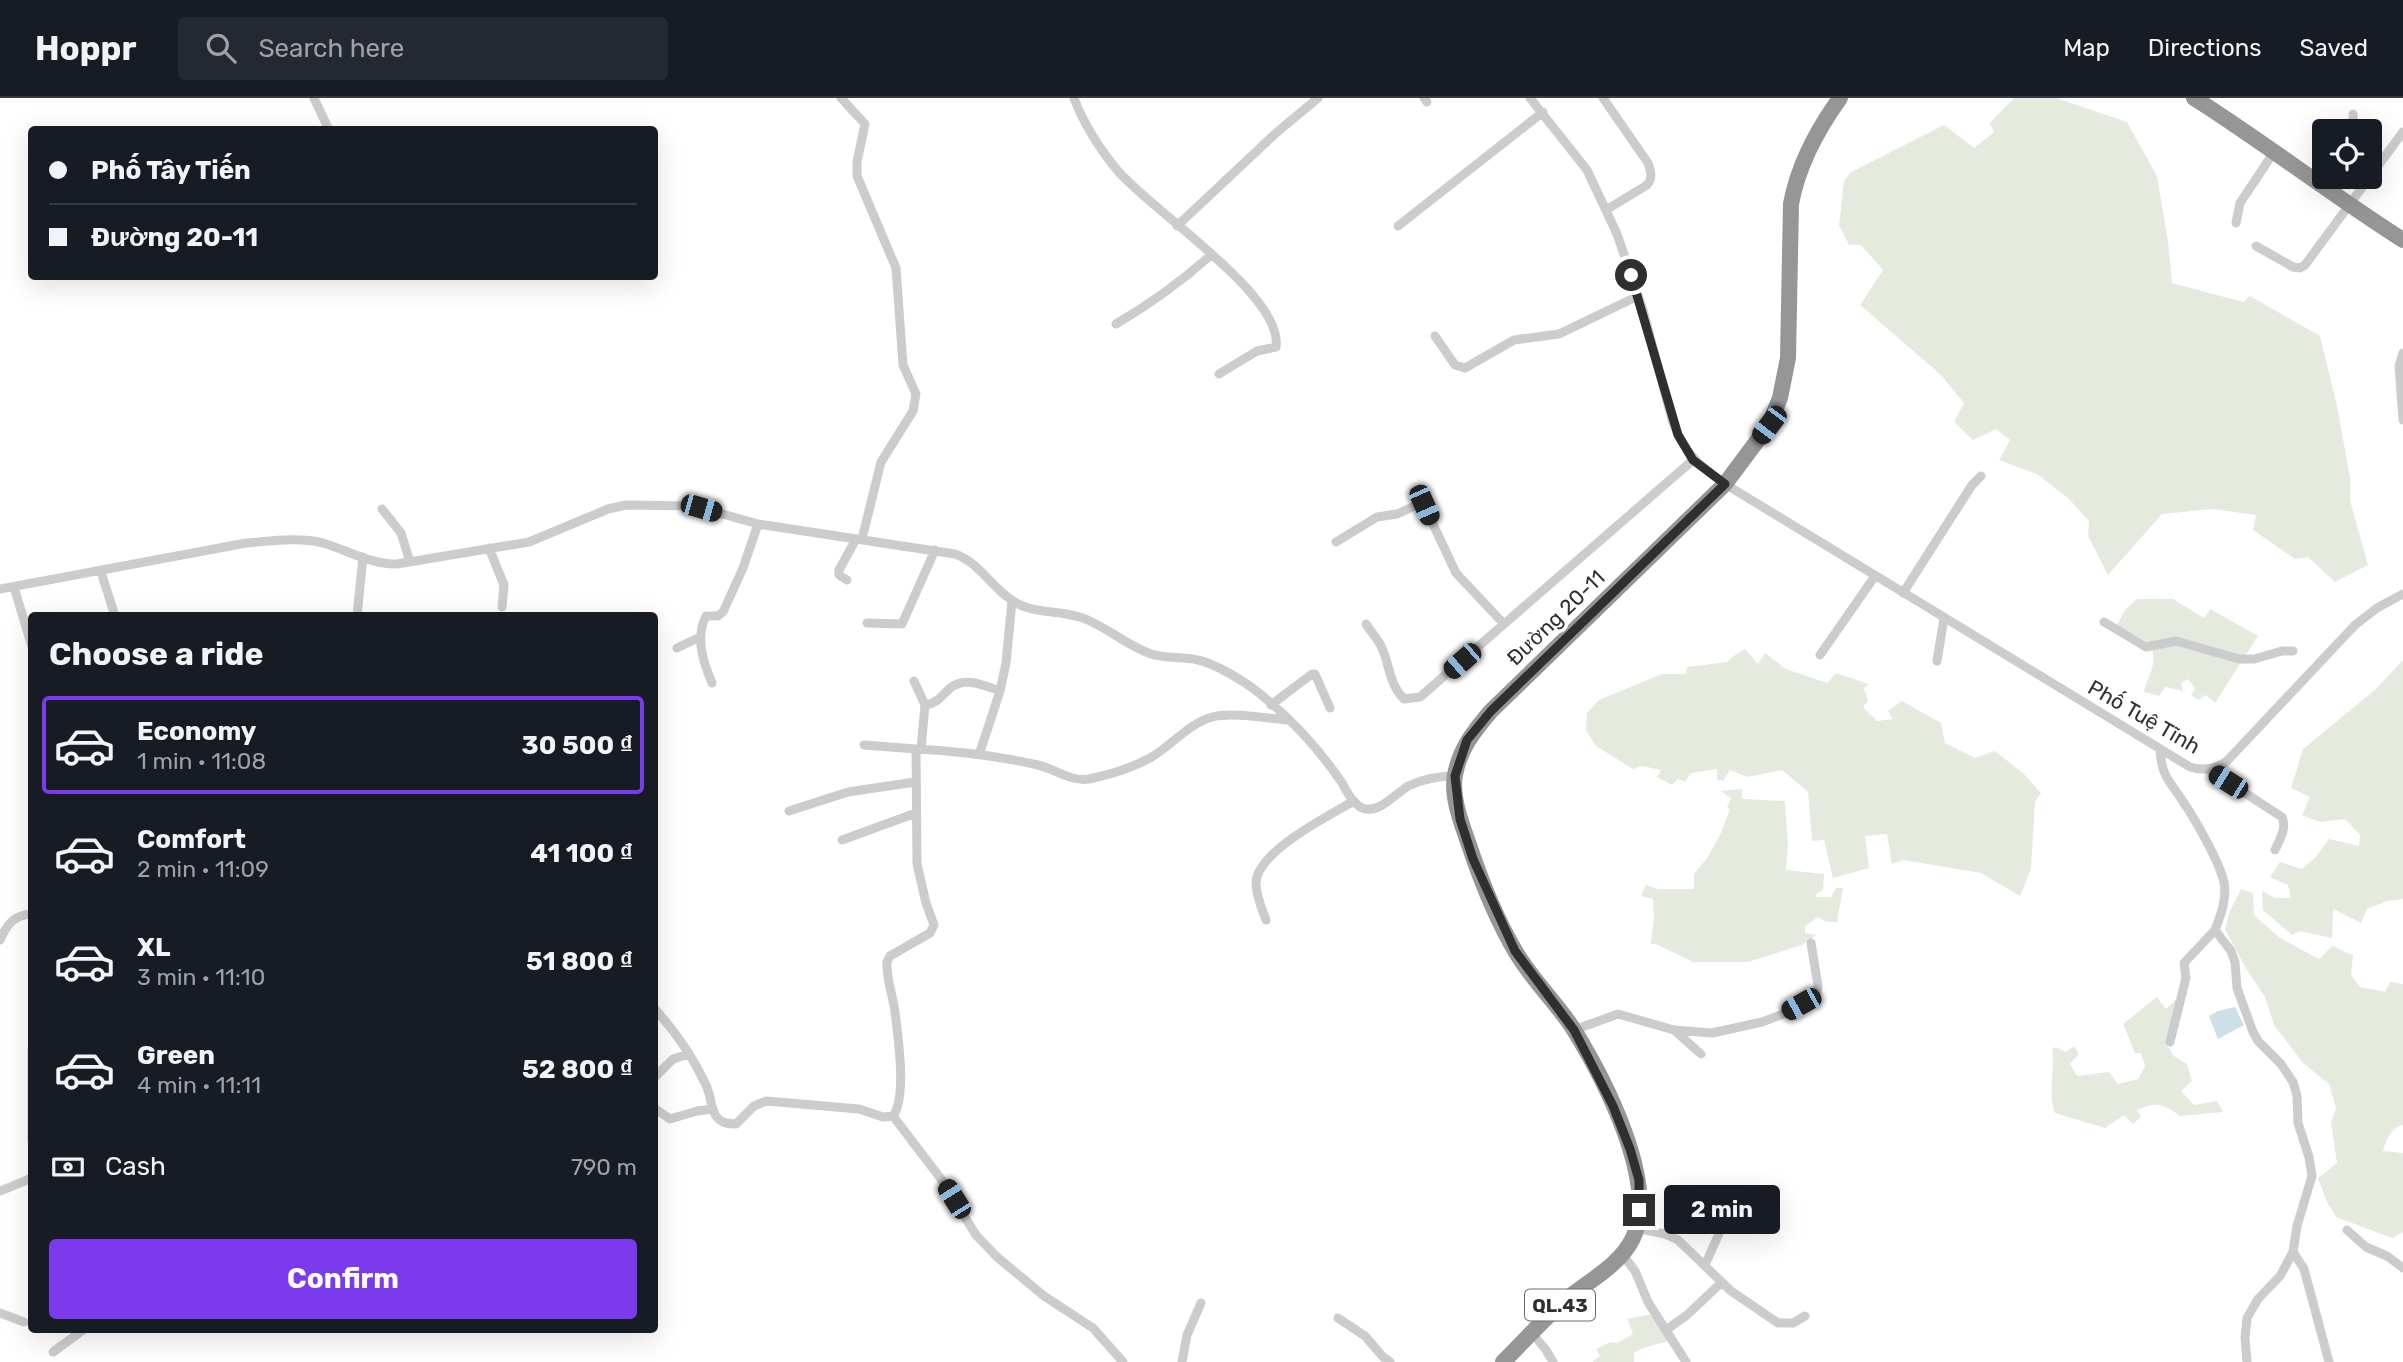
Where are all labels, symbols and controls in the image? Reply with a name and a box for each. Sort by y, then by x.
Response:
search box [178,17,668,80]
text: Hoppr [35,29,136,68]
icon: search [202,29,240,67]
text: Search here [258,33,404,64]
text: Map [2063,34,2110,62]
text: Directions [2148,34,2261,62]
text: Saved [2299,34,2368,62]
map controls [2312,119,2382,189]
button: locate [2312,119,2382,189]
text: Phố Tây Tiến [91,155,251,186]
text: Đường 20-11 [91,222,258,253]
route start [1615,259,1647,291]
car [1748,402,1791,448]
car [1406,482,1443,528]
car [678,492,725,524]
street label: Đường 20-11 [1502,565,1610,670]
text: Choose a ride [49,635,263,673]
car [1440,639,1485,683]
street label: Phố Tuệ Tĩnh [2084,674,2205,759]
icon: car [53,714,116,777]
text: Economy [137,716,256,747]
text: 30 500 ₫ [522,730,633,761]
text: 1 min · 11:08 [137,747,266,775]
car [2205,762,2252,802]
icon: car [53,822,116,885]
text: Comfort [137,824,246,855]
text: 41 100 ₫ [530,838,633,869]
text: 2 min · 11:09 [137,855,269,883]
icon: car [53,930,116,993]
text: XL [137,932,170,963]
text: 51 800 ₫ [526,946,633,977]
text: 3 min · 11:10 [137,963,265,991]
car [1778,985,1825,1023]
icon: car [53,1038,116,1101]
text: Green [137,1040,215,1071]
text: 52 800 ₫ [522,1054,633,1085]
text: 4 min · 11:11 [137,1071,261,1099]
icon: cash [49,1148,87,1186]
text: Cash [105,1151,166,1182]
text: 790 m [571,1153,637,1181]
car [934,1176,975,1222]
callout: 2 min [1664,1186,1779,1234]
route end [1623,1194,1655,1226]
text: 2 min [1691,1195,1753,1223]
button: Confirm [49,1239,637,1319]
road number: QL.43 [1525,1289,1595,1320]

